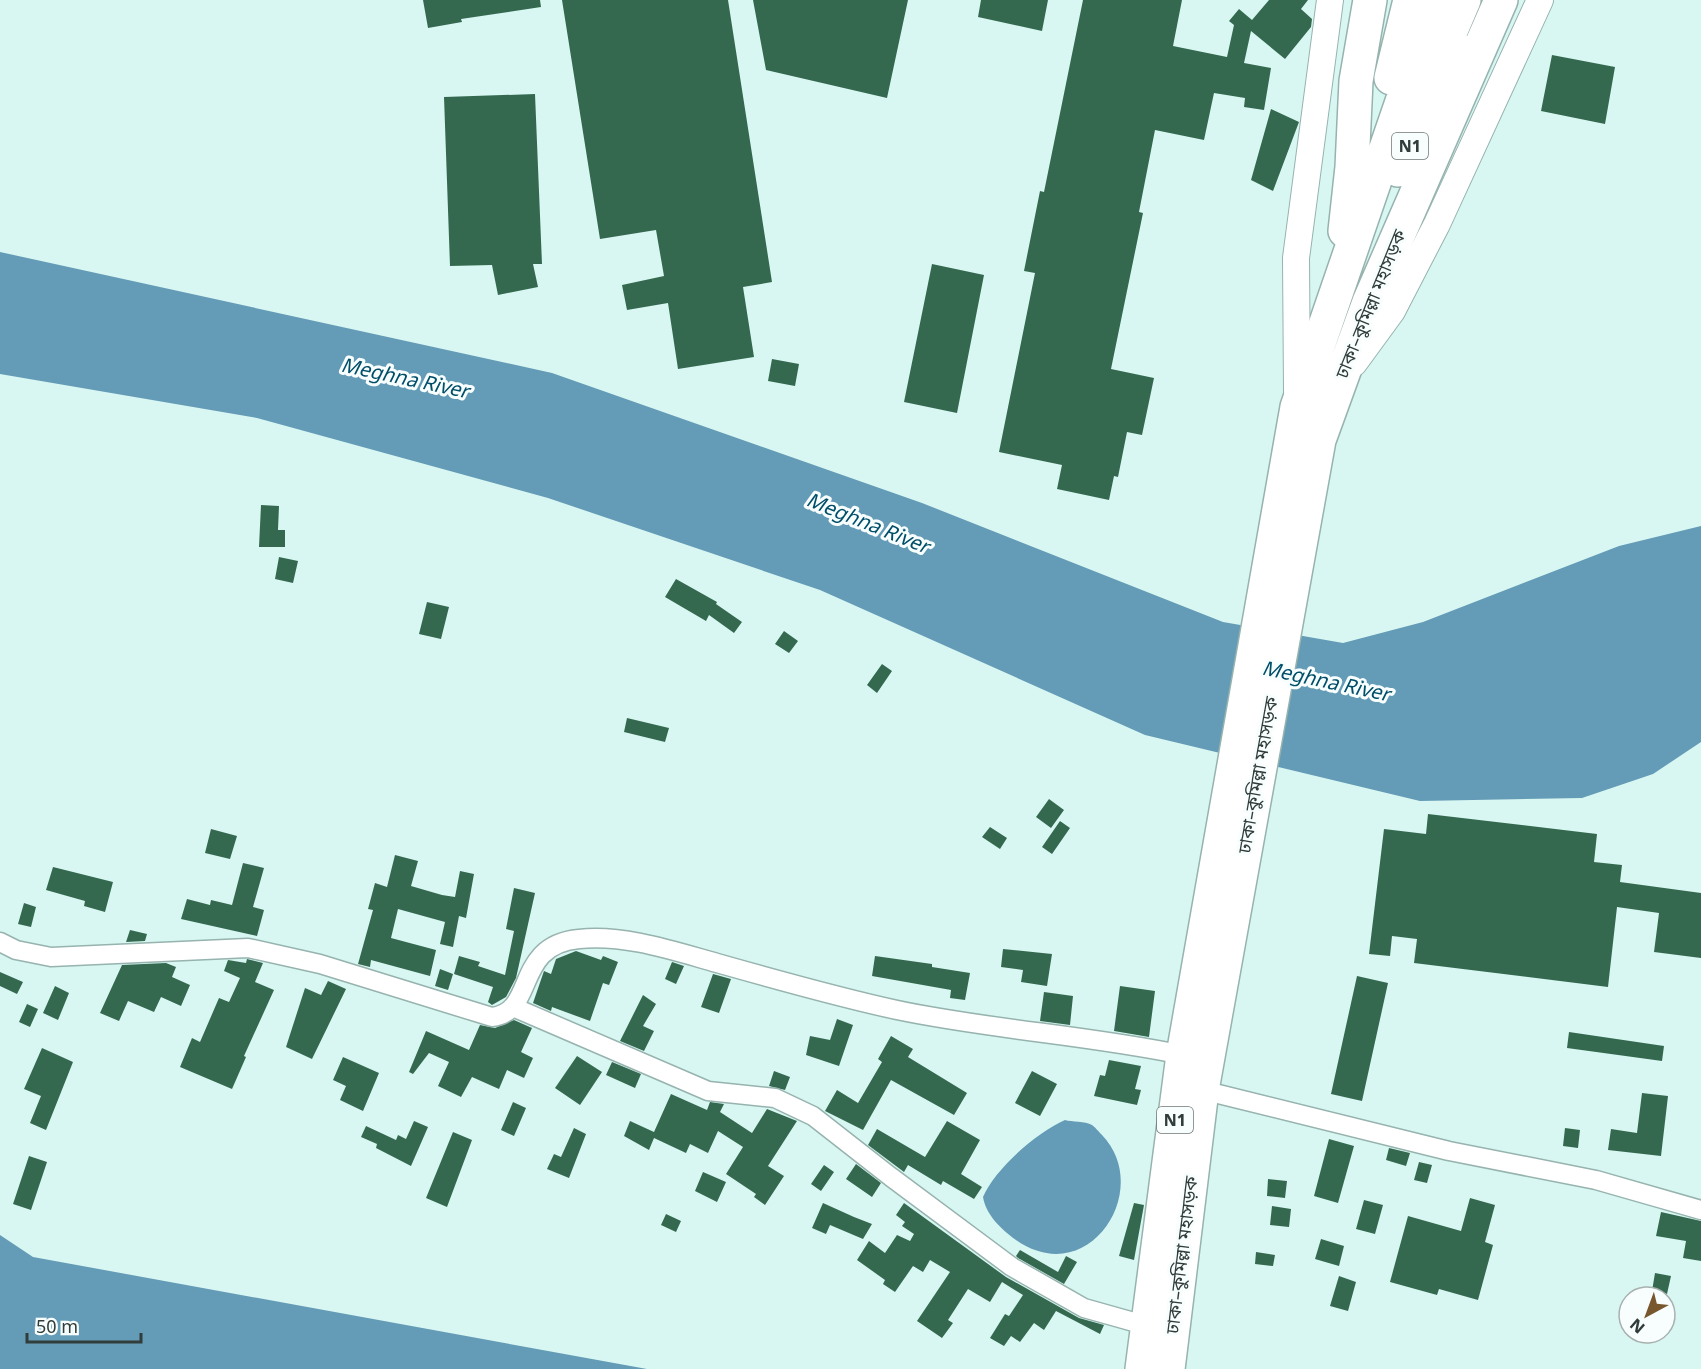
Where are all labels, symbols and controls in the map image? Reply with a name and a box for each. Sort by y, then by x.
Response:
road number: N1 [1392,133,1428,159]
street label: ঢাকা–কুমিল্লা মহাসড়ক [1331,226,1413,383]
water label: Meghna River [338,354,474,407]
water label: Meghna River [802,488,935,562]
water label: Meghna River [1259,657,1395,710]
street label: ঢাকা–কুমিল্লা মহাসড়ক [1233,694,1285,856]
road number: N1 [1157,1107,1193,1133]
street label: ঢাকা–কুমিল্লা মহাসড়ক [1161,1174,1205,1336]
north arrow [1617,1285,1677,1345]
scale bar [27,1306,141,1344]
text: N [1626,1312,1651,1337]
text: 50 m [36,1316,78,1340]

